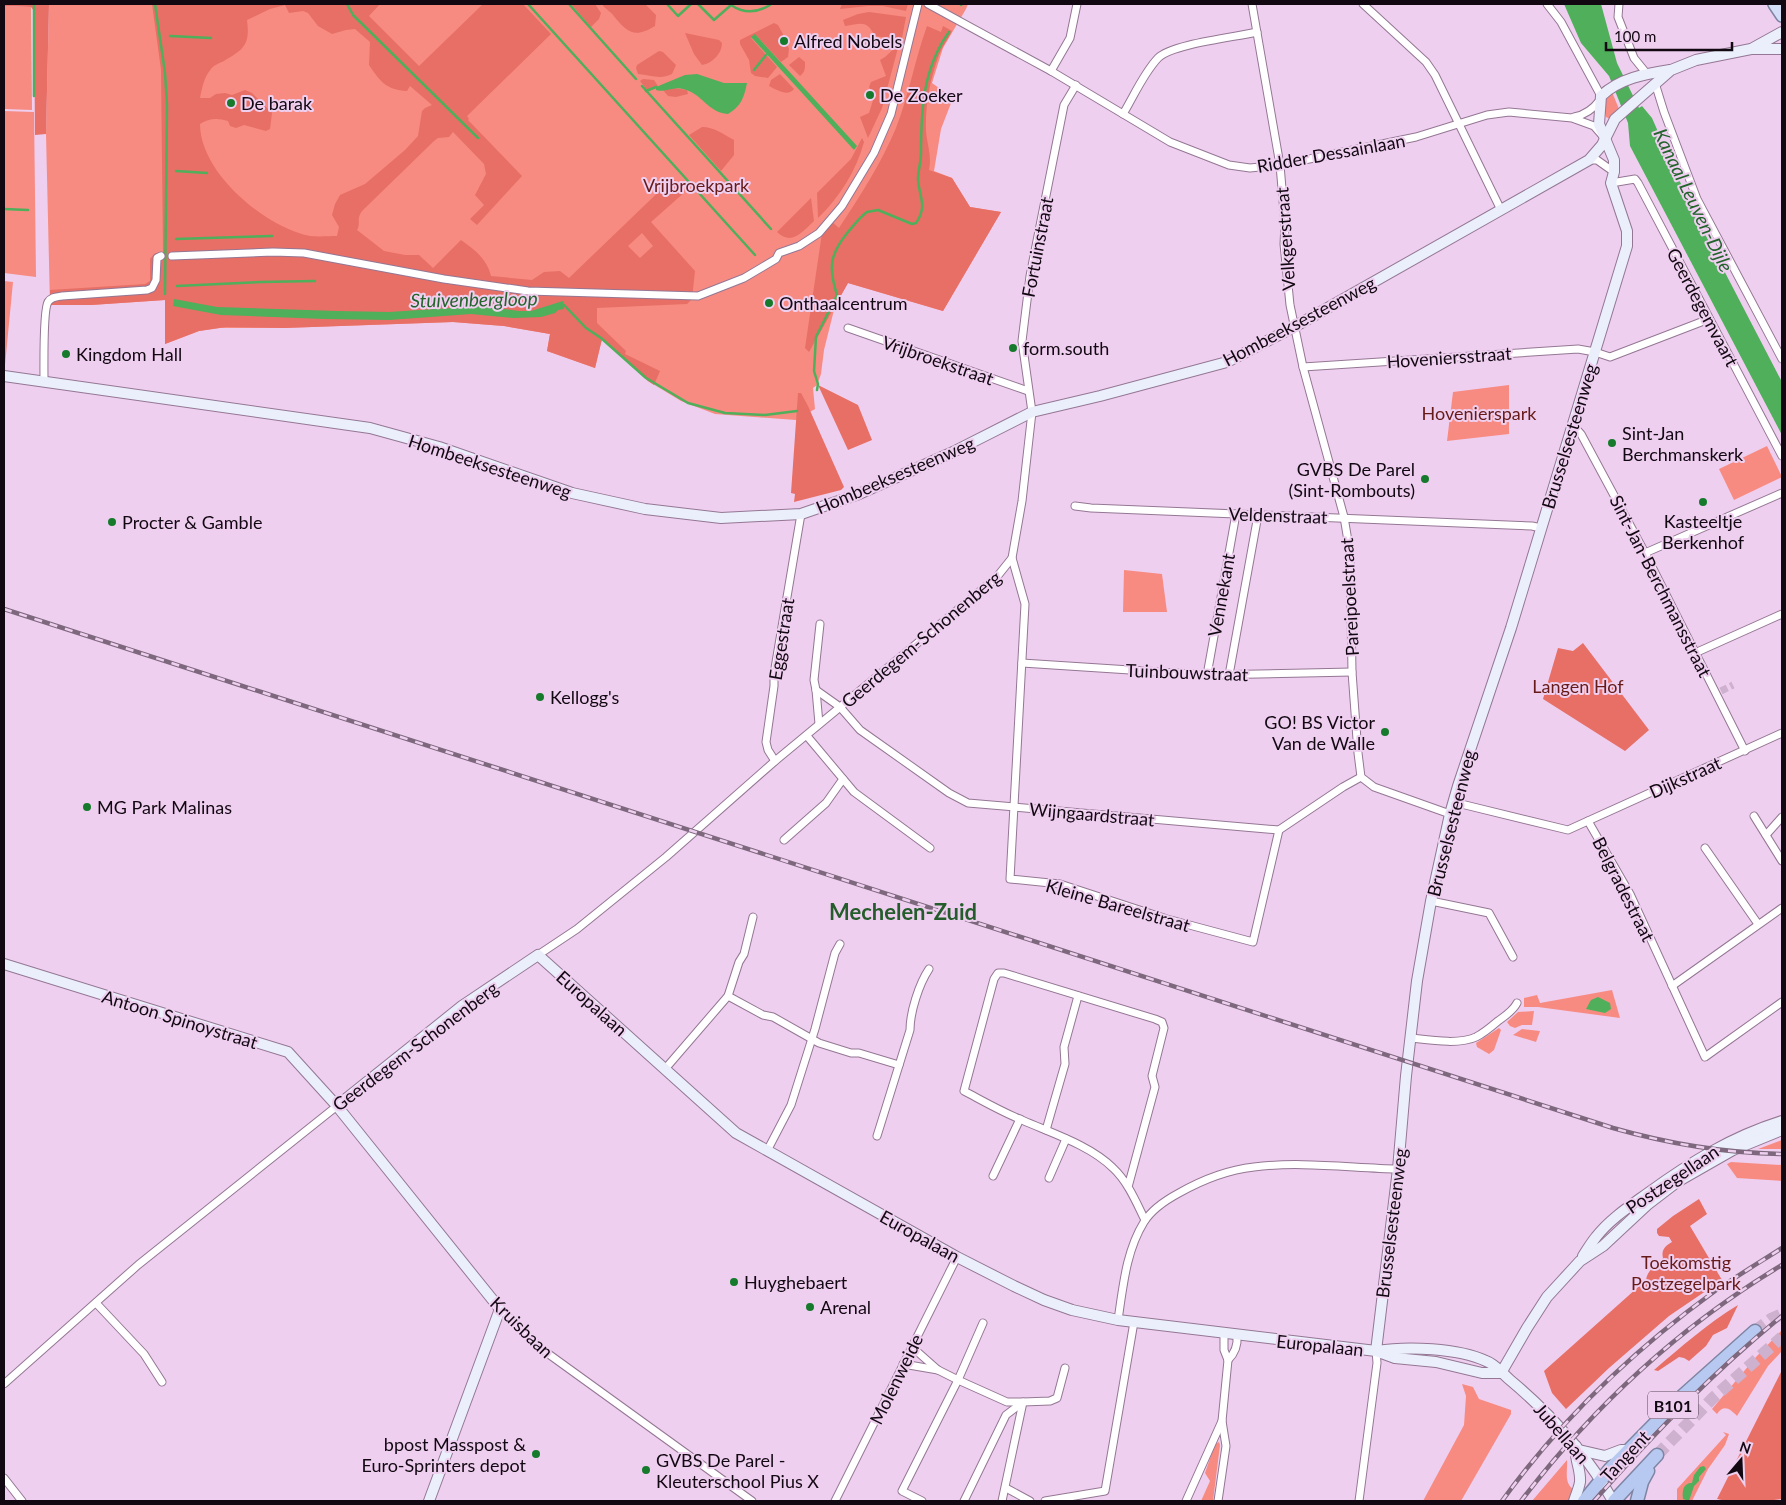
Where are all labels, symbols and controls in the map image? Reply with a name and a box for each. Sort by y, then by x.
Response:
scale bar [1606,20,1732,52]
text: 100 m [1614,27,1656,45]
place label: Alfred Nobels [794,30,903,52]
marker: Alfred Nobels [778,35,790,47]
place label: De Zoeker [880,84,963,106]
marker: De Zoeker [864,89,876,101]
place label: De barak [241,92,313,114]
marker: De barak [225,97,237,109]
water label: Kanaal Leuven-Dijle [1649,125,1739,275]
street label: Ridder Dessainlaan [1255,129,1407,177]
park label: Vrijbroekpark [643,174,750,196]
street label: Velkgerstraat [1270,186,1300,292]
street label: Fortuinstraat [1016,194,1058,299]
street label: Geerdegemvaart [1662,244,1744,371]
street label: Hombeeksesteenweg [1219,271,1379,371]
water label: Stuivenbergloop [410,286,538,312]
place label: Onthaalcentrum [779,292,908,314]
marker: Onthaalcentrum [763,297,775,309]
street label: Vrijbroekstraat [879,331,997,390]
place label: form.south [1023,337,1109,359]
marker: form.south [1007,342,1019,354]
street label: Hoveniersstraat [1386,342,1513,372]
place label: Kingdom Hall [76,343,182,365]
marker: Kingdom Hall [60,348,72,360]
street label: Brusselsesteenweg [1536,361,1602,511]
park label: Hovenierspark [1422,402,1537,424]
place label: Sint-Jan Berchmanskerk [1622,422,1744,465]
street label: Hombeeksesteenweg [406,429,574,503]
street label: Hombeeksesteenweg [812,432,978,518]
marker: Sint-Jan Berchmanskerk [1606,437,1618,449]
place label: GVBS De Parel (Sint-Rombouts) [1288,458,1415,501]
marker: GVBS De Parel (Sint-Rombouts) [1419,473,1431,485]
street label: Sint-Jan-Berchmansstraat [1606,491,1717,681]
marker: Kasteeltje Berkenhof [1697,496,1709,508]
street label: Veldenstraat [1228,502,1328,528]
place label: Kasteeltje Berkenhof [1662,510,1745,553]
place label: Procter & Gamble [122,511,262,533]
marker: Procter & Gamble [106,516,118,528]
street label: Pareipoelstraat [1335,537,1363,657]
street label: Vennekant [1203,551,1239,638]
street label: Geerdegem-Schonenberg [837,566,1005,712]
street label: Eggestraat [764,596,798,682]
street label: Tuinbouwstraat [1125,659,1249,685]
park label: Langen Hof [1532,675,1624,697]
place label: Kellogg's [550,686,620,708]
marker: Kellogg's [534,691,546,703]
place label: GO! BS Victor Van de Walle [1264,711,1375,754]
marker: GO! BS Victor Van de Walle [1379,726,1391,738]
street label: Brusselsesteenweg [1422,747,1480,899]
street label: Dijkstraat [1646,751,1725,803]
place label: MG Park Malinas [97,796,232,818]
street label: Wijngaardstraat [1028,798,1156,830]
marker: MG Park Malinas [81,801,93,813]
street label: Belgradestraat [1588,833,1660,945]
street label: Kleine Bareelstraat [1043,874,1193,936]
district label: Mechelen-Zuid [829,898,977,925]
street label: Europalaan [552,965,632,1041]
street label: Geerdegem-Schonenberg [328,977,502,1115]
street label: Antoon Spinoystraat [100,985,261,1053]
street label: Postzegellaan [1621,1140,1723,1218]
street label: Brusselsesteenweg [1371,1147,1411,1299]
street label: Europalaan [876,1205,964,1267]
park label: Toekomstig Postzegelpark [1631,1251,1742,1294]
place label: Huyghebaert [744,1271,848,1293]
marker: Huyghebaert [728,1276,740,1288]
street label: Kruisbaan [486,1292,558,1362]
place label: Arenal [820,1296,871,1318]
marker: Arenal [804,1301,816,1313]
street label: Europalaan [1275,1329,1365,1361]
street label: Molenweide [865,1330,927,1428]
road number: B101 [1648,1392,1698,1418]
street label: Jubellaan [1530,1398,1594,1468]
street label: Tangent [1596,1425,1655,1486]
place label: bpost Masspost & Euro-Sprinters depot [361,1433,527,1476]
north arrow [1716,1435,1766,1485]
text: N [1738,1437,1753,1457]
marker: bpost Masspost & Euro-Sprinters depot [530,1448,542,1460]
place label: GVBS De Parel - Kleuterschool Pius X [656,1449,819,1492]
marker: GVBS De Parel - Kleuterschool Pius X [640,1464,652,1476]

